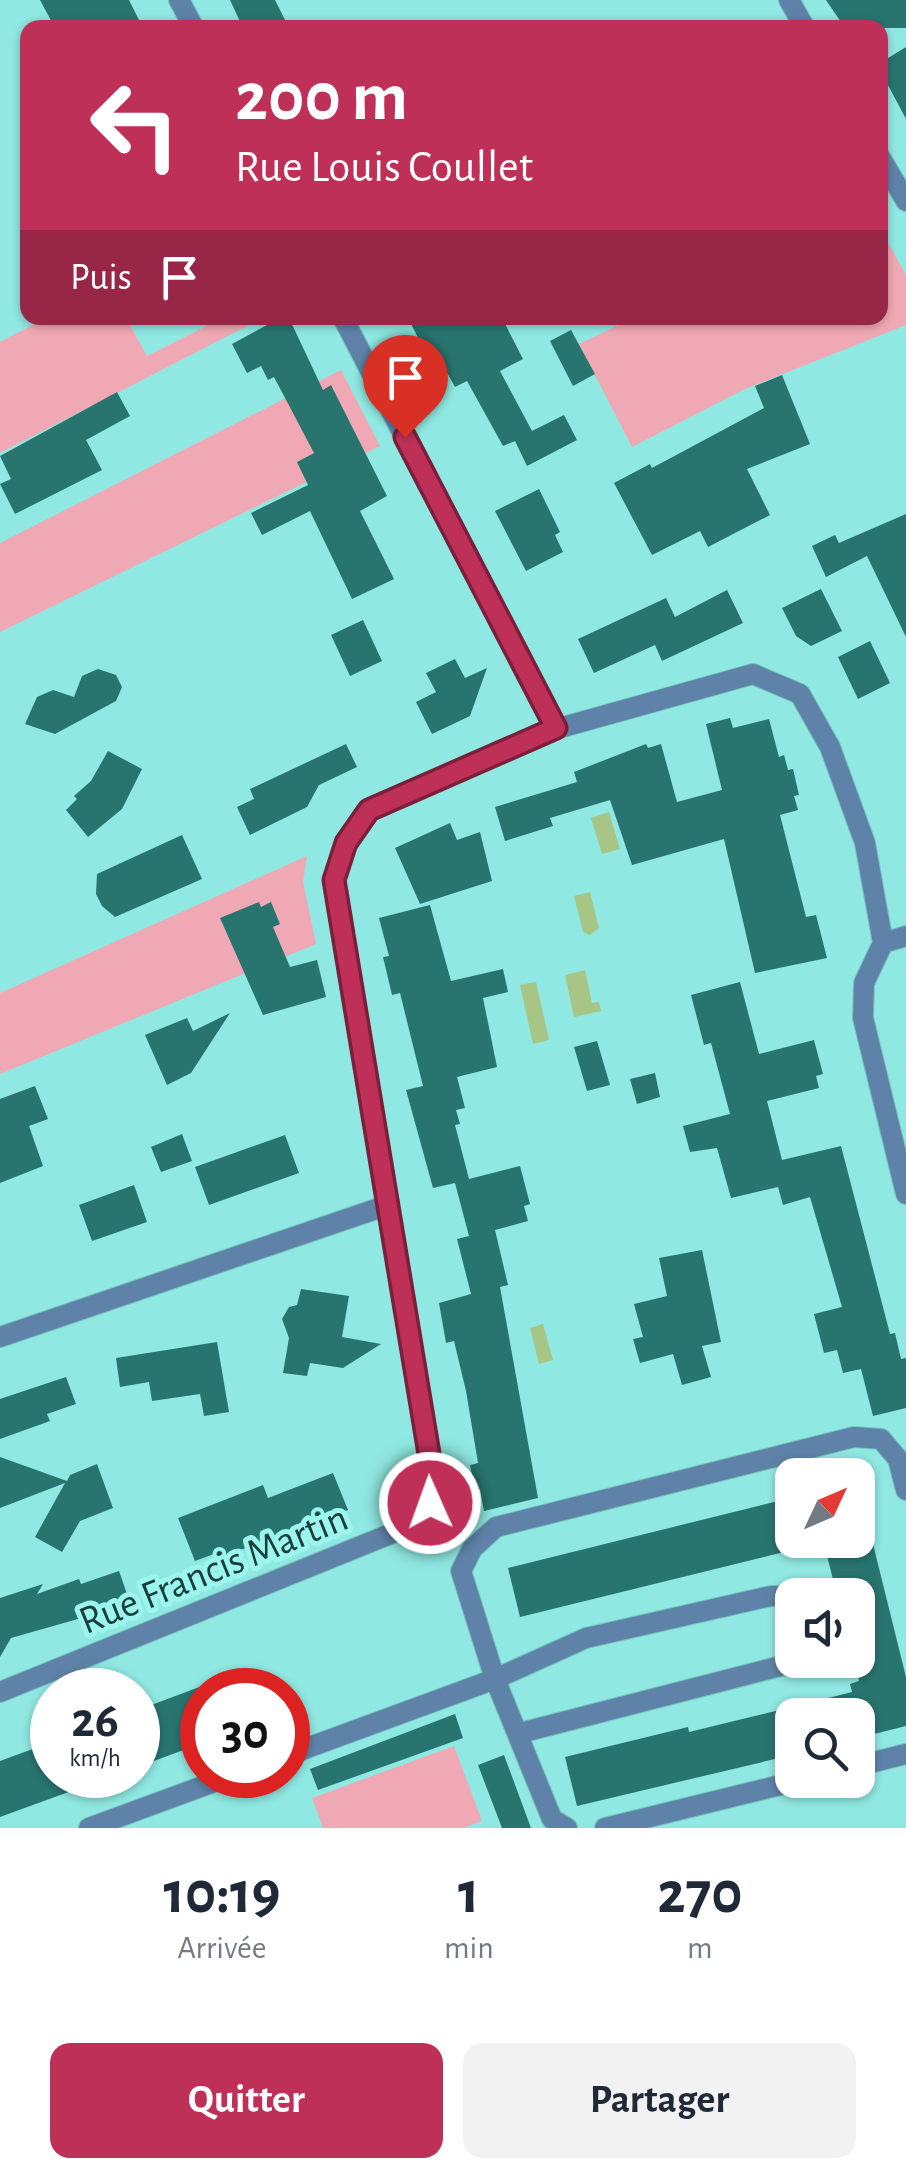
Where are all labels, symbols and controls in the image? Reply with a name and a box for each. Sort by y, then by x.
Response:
icon: left [70,60,200,190]
text: 200 m [235,63,408,133]
text: Rue Louis Coullet [235,145,533,190]
icon: arrive [152,250,207,305]
text: Puis [70,259,132,297]
pin [363,335,448,438]
icon: arrive [378,350,433,405]
position arrow [378,1451,482,1555]
north arrow [775,1458,875,1558]
map controls [775,1458,875,1798]
street label: Rue Francis Martin [74,1498,354,1642]
button: sound [775,1578,875,1678]
speed limit sign: 30 [180,1668,310,1798]
text: 26 [71,1696,119,1746]
button: search [775,1698,875,1798]
text: km/h [69,1746,121,1771]
text: 10:19 [163,1864,281,1924]
text: 1 [458,1864,480,1924]
text: 270 [657,1864,743,1924]
text: Arrivée [177,1932,267,1964]
text: min [444,1932,494,1964]
text: m [687,1932,713,1964]
button: Quitter [50,2043,443,2158]
button: Partager [463,2043,856,2158]

